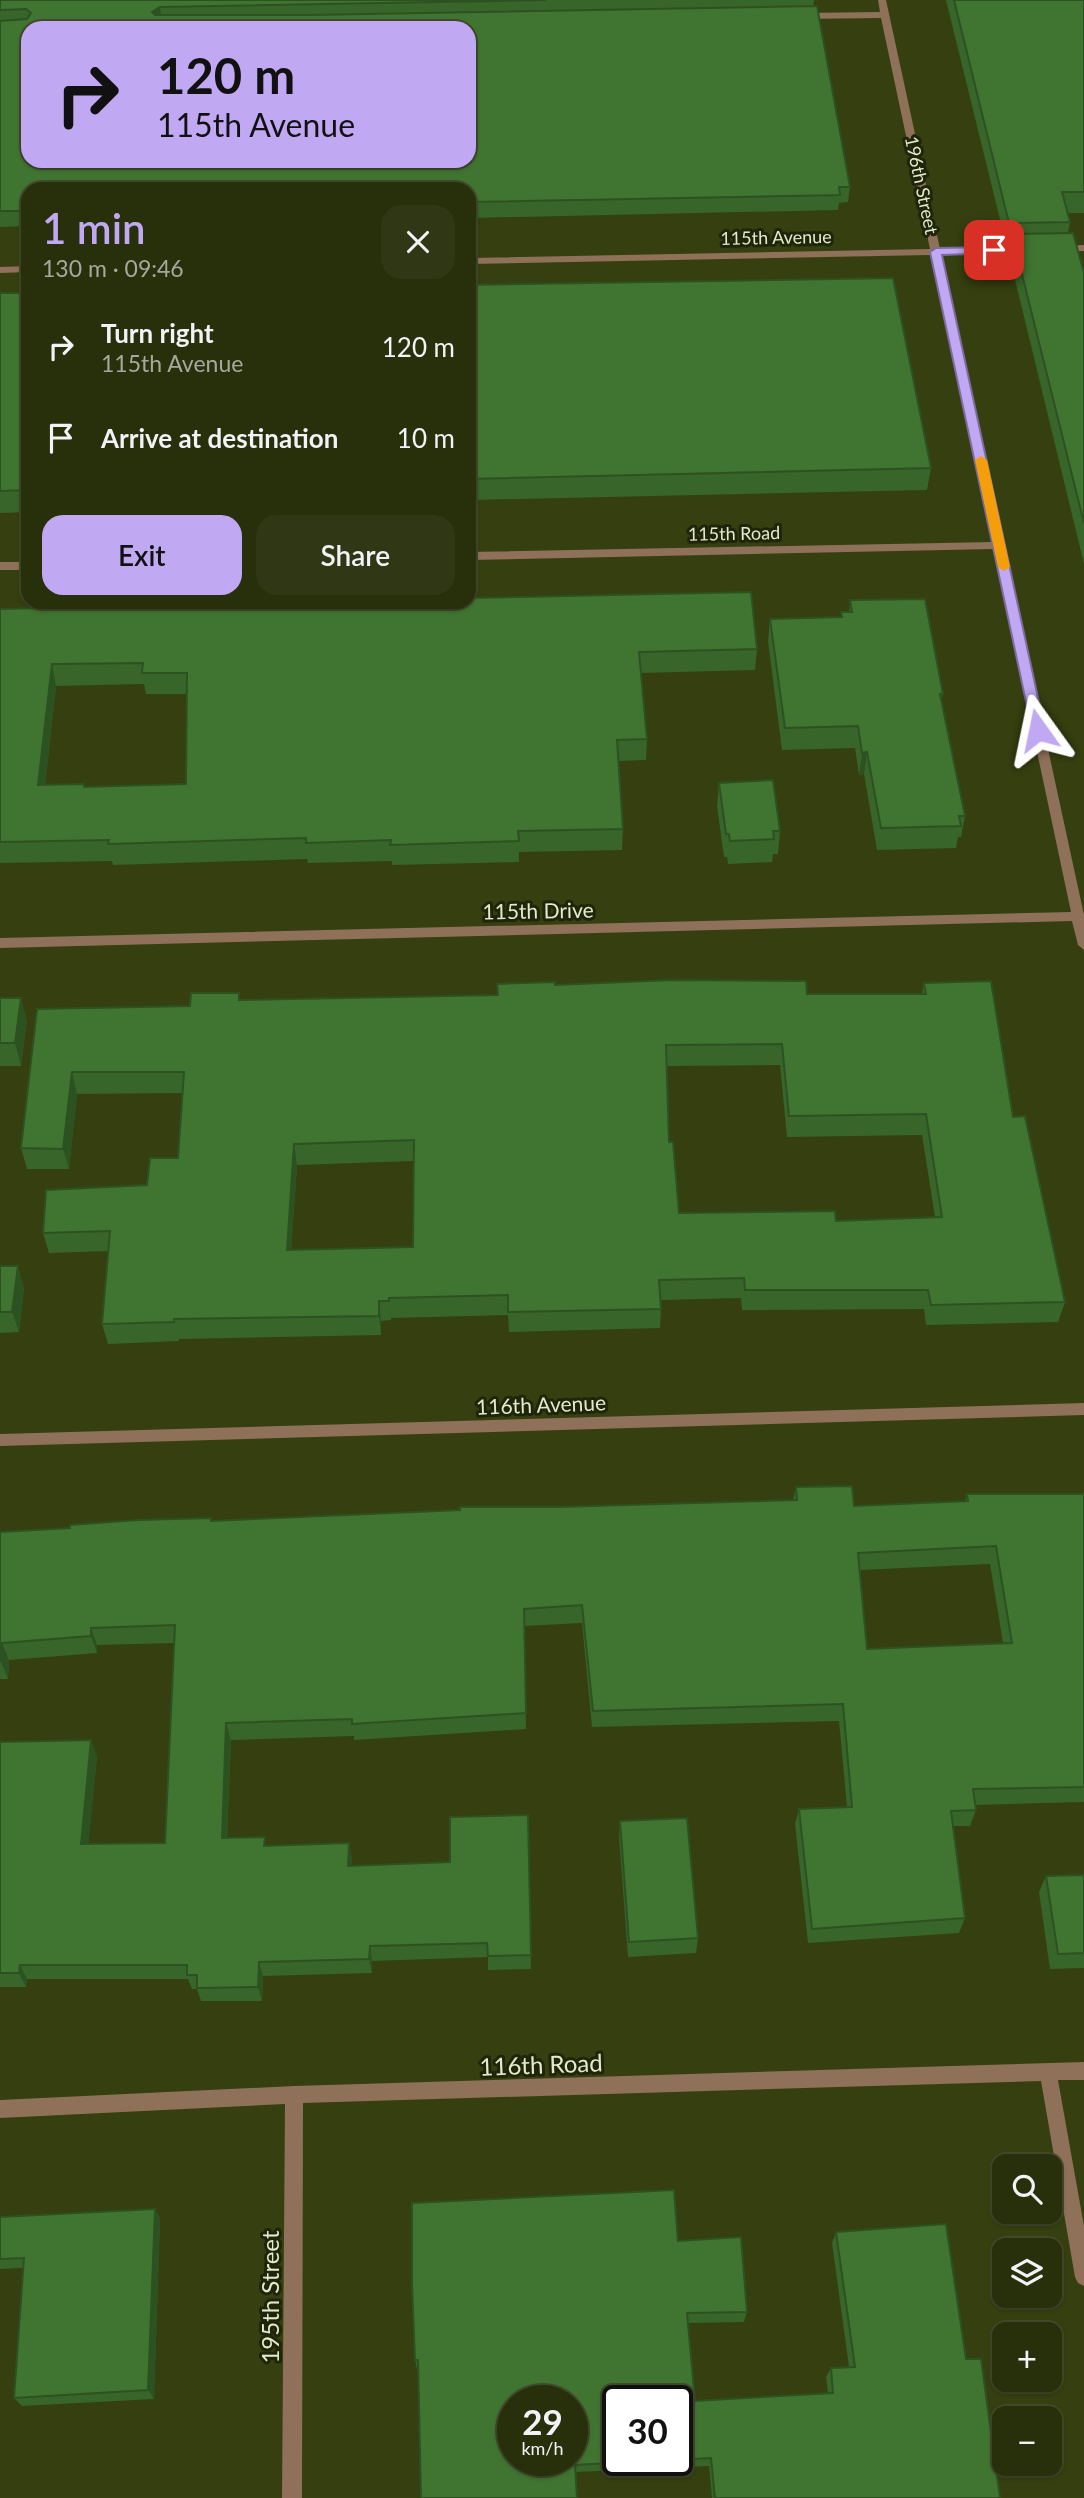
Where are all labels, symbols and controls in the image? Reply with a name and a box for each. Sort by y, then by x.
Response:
text: 120 m [157,46,295,104]
icon: right [42,49,133,140]
text: 115th Avenue [157,105,355,144]
street label: 196th Street [901,134,943,237]
text: 1 min [42,203,146,253]
button: close [381,205,455,279]
pin [964,220,1024,280]
street label: 115th Avenue [720,225,832,249]
icon: arrive [975,231,1013,269]
text: 130 m · 09:46 [42,254,184,282]
text: Turn right [101,317,214,349]
icon: right [42,328,80,366]
text: 120 m [382,331,455,363]
text: 115th Avenue [101,349,243,377]
icon: arrive [42,419,80,457]
text: Arrive at destination [101,422,338,454]
text: 10 m [397,422,455,454]
button: Exit [42,515,242,595]
button: Share [256,515,455,595]
street label: 115th Road [688,521,780,545]
position arrow [1001,693,1075,767]
street label: 115th Drive [482,897,594,923]
street label: 116th Avenue [476,1389,606,1419]
street label: 116th Road [479,2047,603,2081]
map controls [992,2154,1062,2476]
button: search [992,2154,1062,2224]
street label: 195th Street [255,2230,284,2364]
button: layers [992,2238,1062,2308]
button: + [992,2322,1062,2392]
speed limit sign: 30 [602,2385,693,2476]
text: 29 [522,2400,563,2442]
button: − [992,2406,1062,2476]
text: km/h [521,2437,564,2459]

